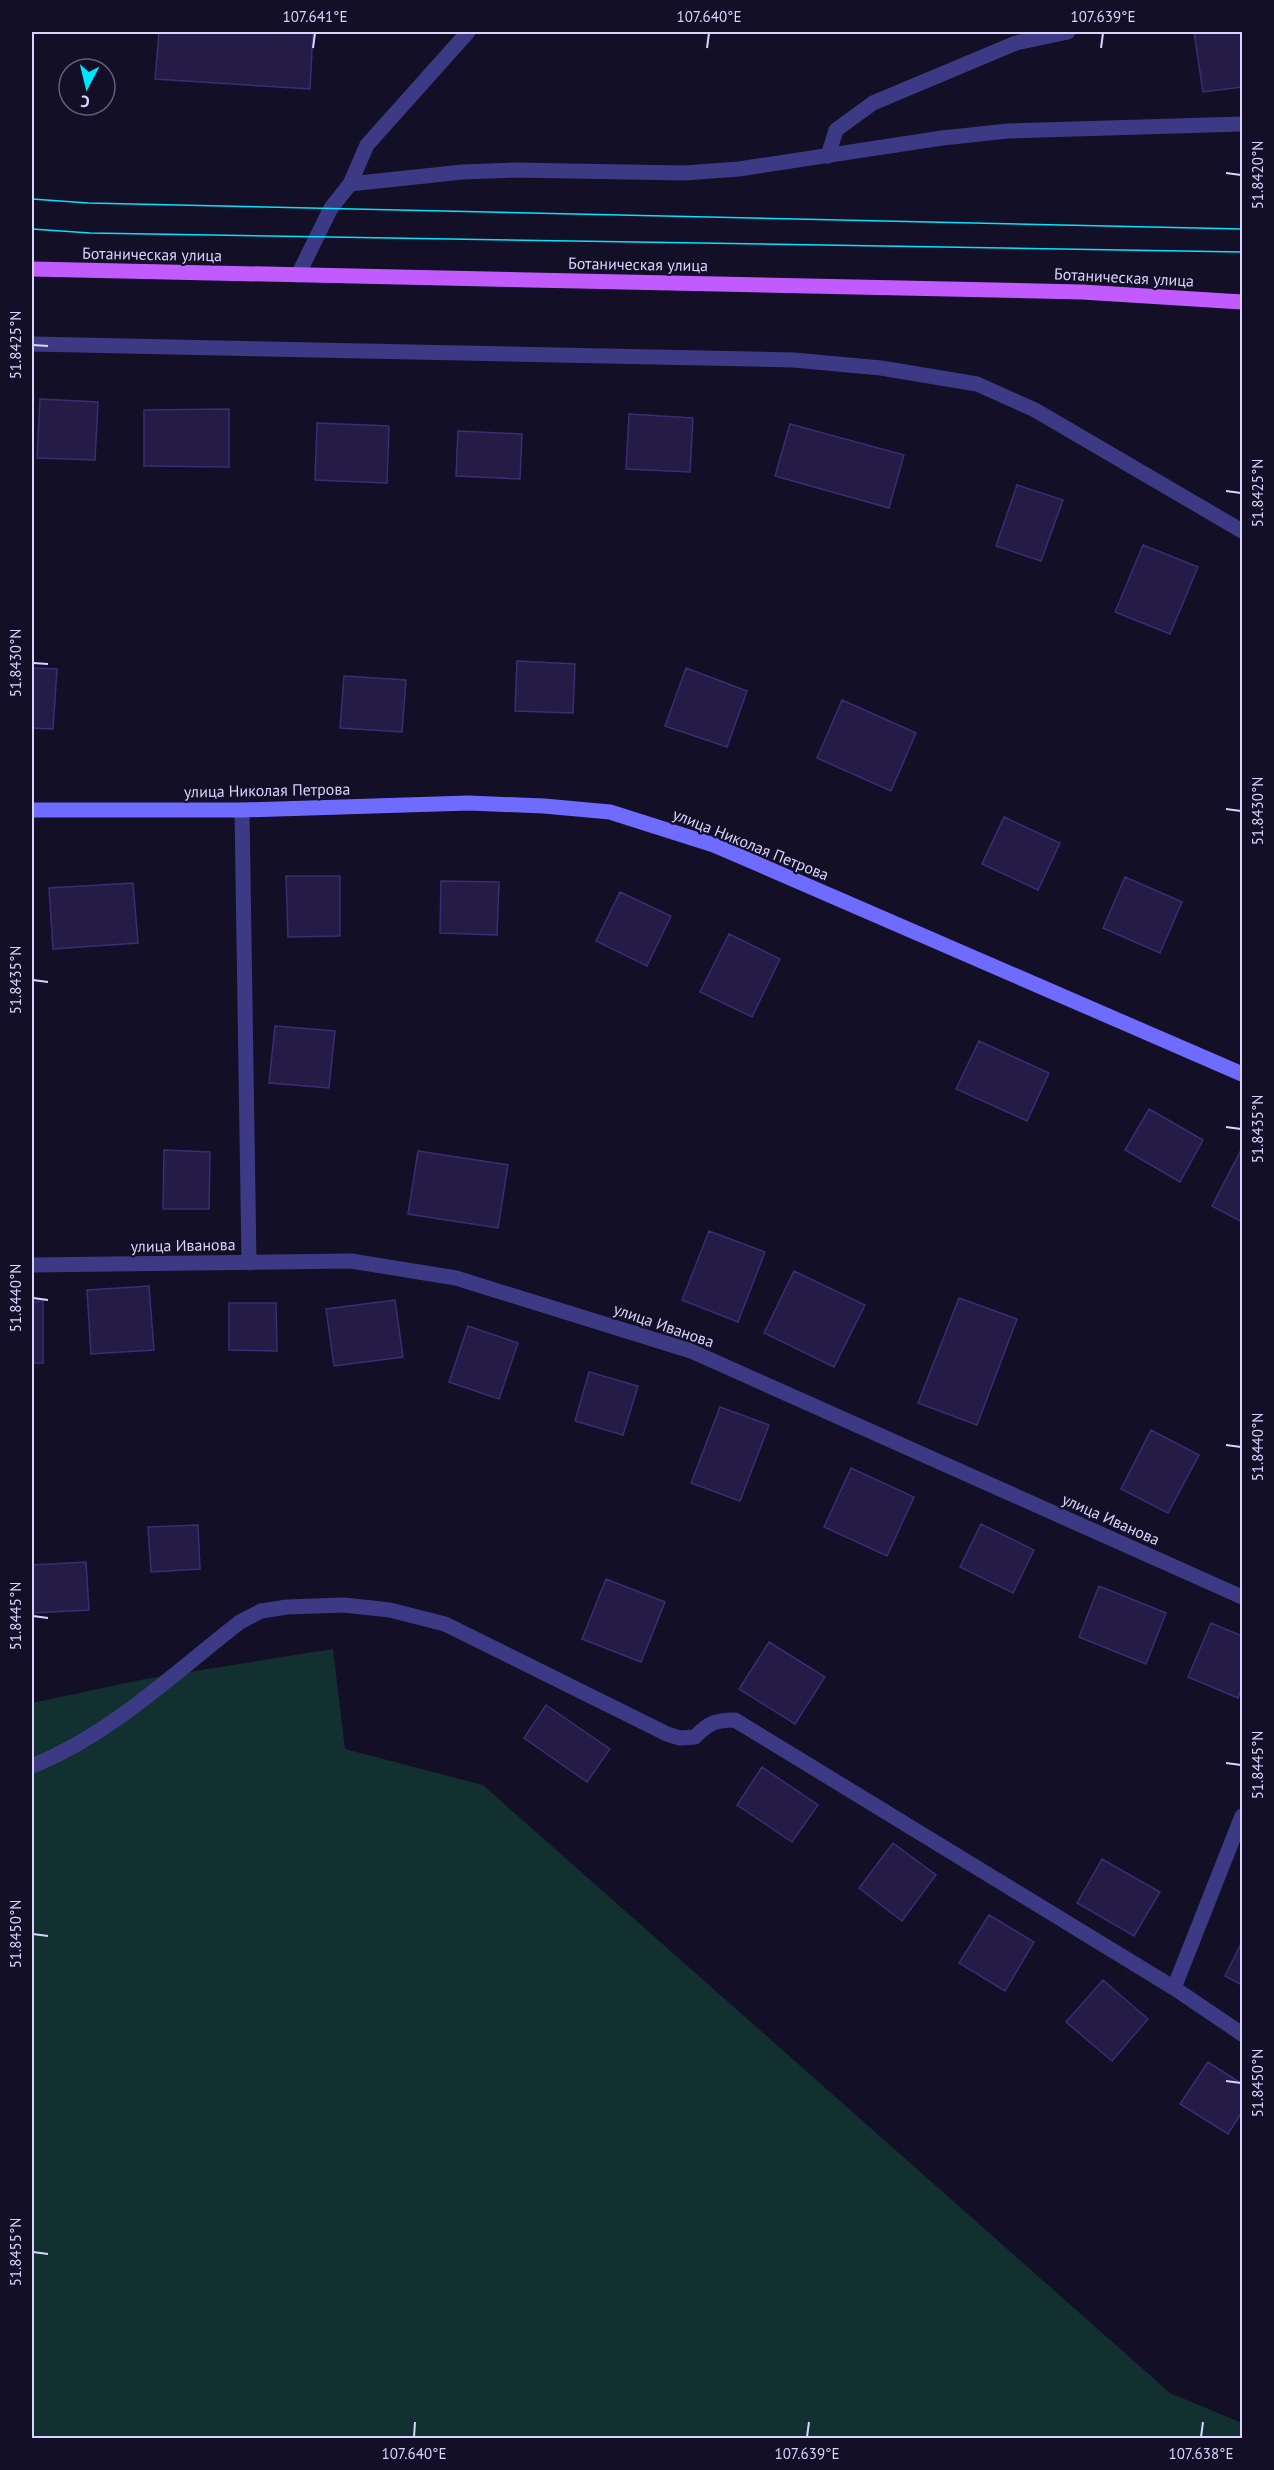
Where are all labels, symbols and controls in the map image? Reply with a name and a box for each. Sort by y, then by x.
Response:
text: 107.641°E [282,7,348,26]
text: 107.640°E [676,7,742,26]
text: 107.639°E [1070,7,1136,26]
north arrow [57,57,117,117]
text: С [79,91,91,112]
text: 51.8420°N [1248,141,1267,209]
street label: Ботаническая улица [82,243,222,265]
street label: Ботаническая улица [568,253,708,275]
street label: Ботаническая улица [1054,263,1194,291]
text: 51.8425°N [6,311,25,379]
text: 51.8425°N [1248,459,1267,527]
text: 51.8430°N [6,629,25,697]
text: 51.8430°N [1248,777,1267,845]
street label: улица Николая Петрова [184,779,350,801]
street label: улица Николая Петрова [670,804,832,884]
text: 51.8435°N [6,946,25,1014]
text: 51.8435°N [1248,1095,1267,1163]
street label: улица Иванова [130,1234,236,1256]
text: 51.8440°N [6,1264,25,1332]
street label: улица Иванова [611,1298,717,1352]
text: 51.8440°N [1248,1413,1267,1481]
street label: улица Иванова [1059,1489,1163,1549]
text: 51.8445°N [6,1582,25,1650]
text: 51.8445°N [1248,1731,1267,1799]
text: 51.8450°N [6,1900,25,1968]
text: 51.8450°N [1248,2049,1267,2117]
text: 51.8455°N [6,2218,25,2286]
text: 107.640°E [381,2444,447,2463]
text: 107.639°E [774,2444,840,2463]
text: 107.638°E [1168,2444,1234,2463]

